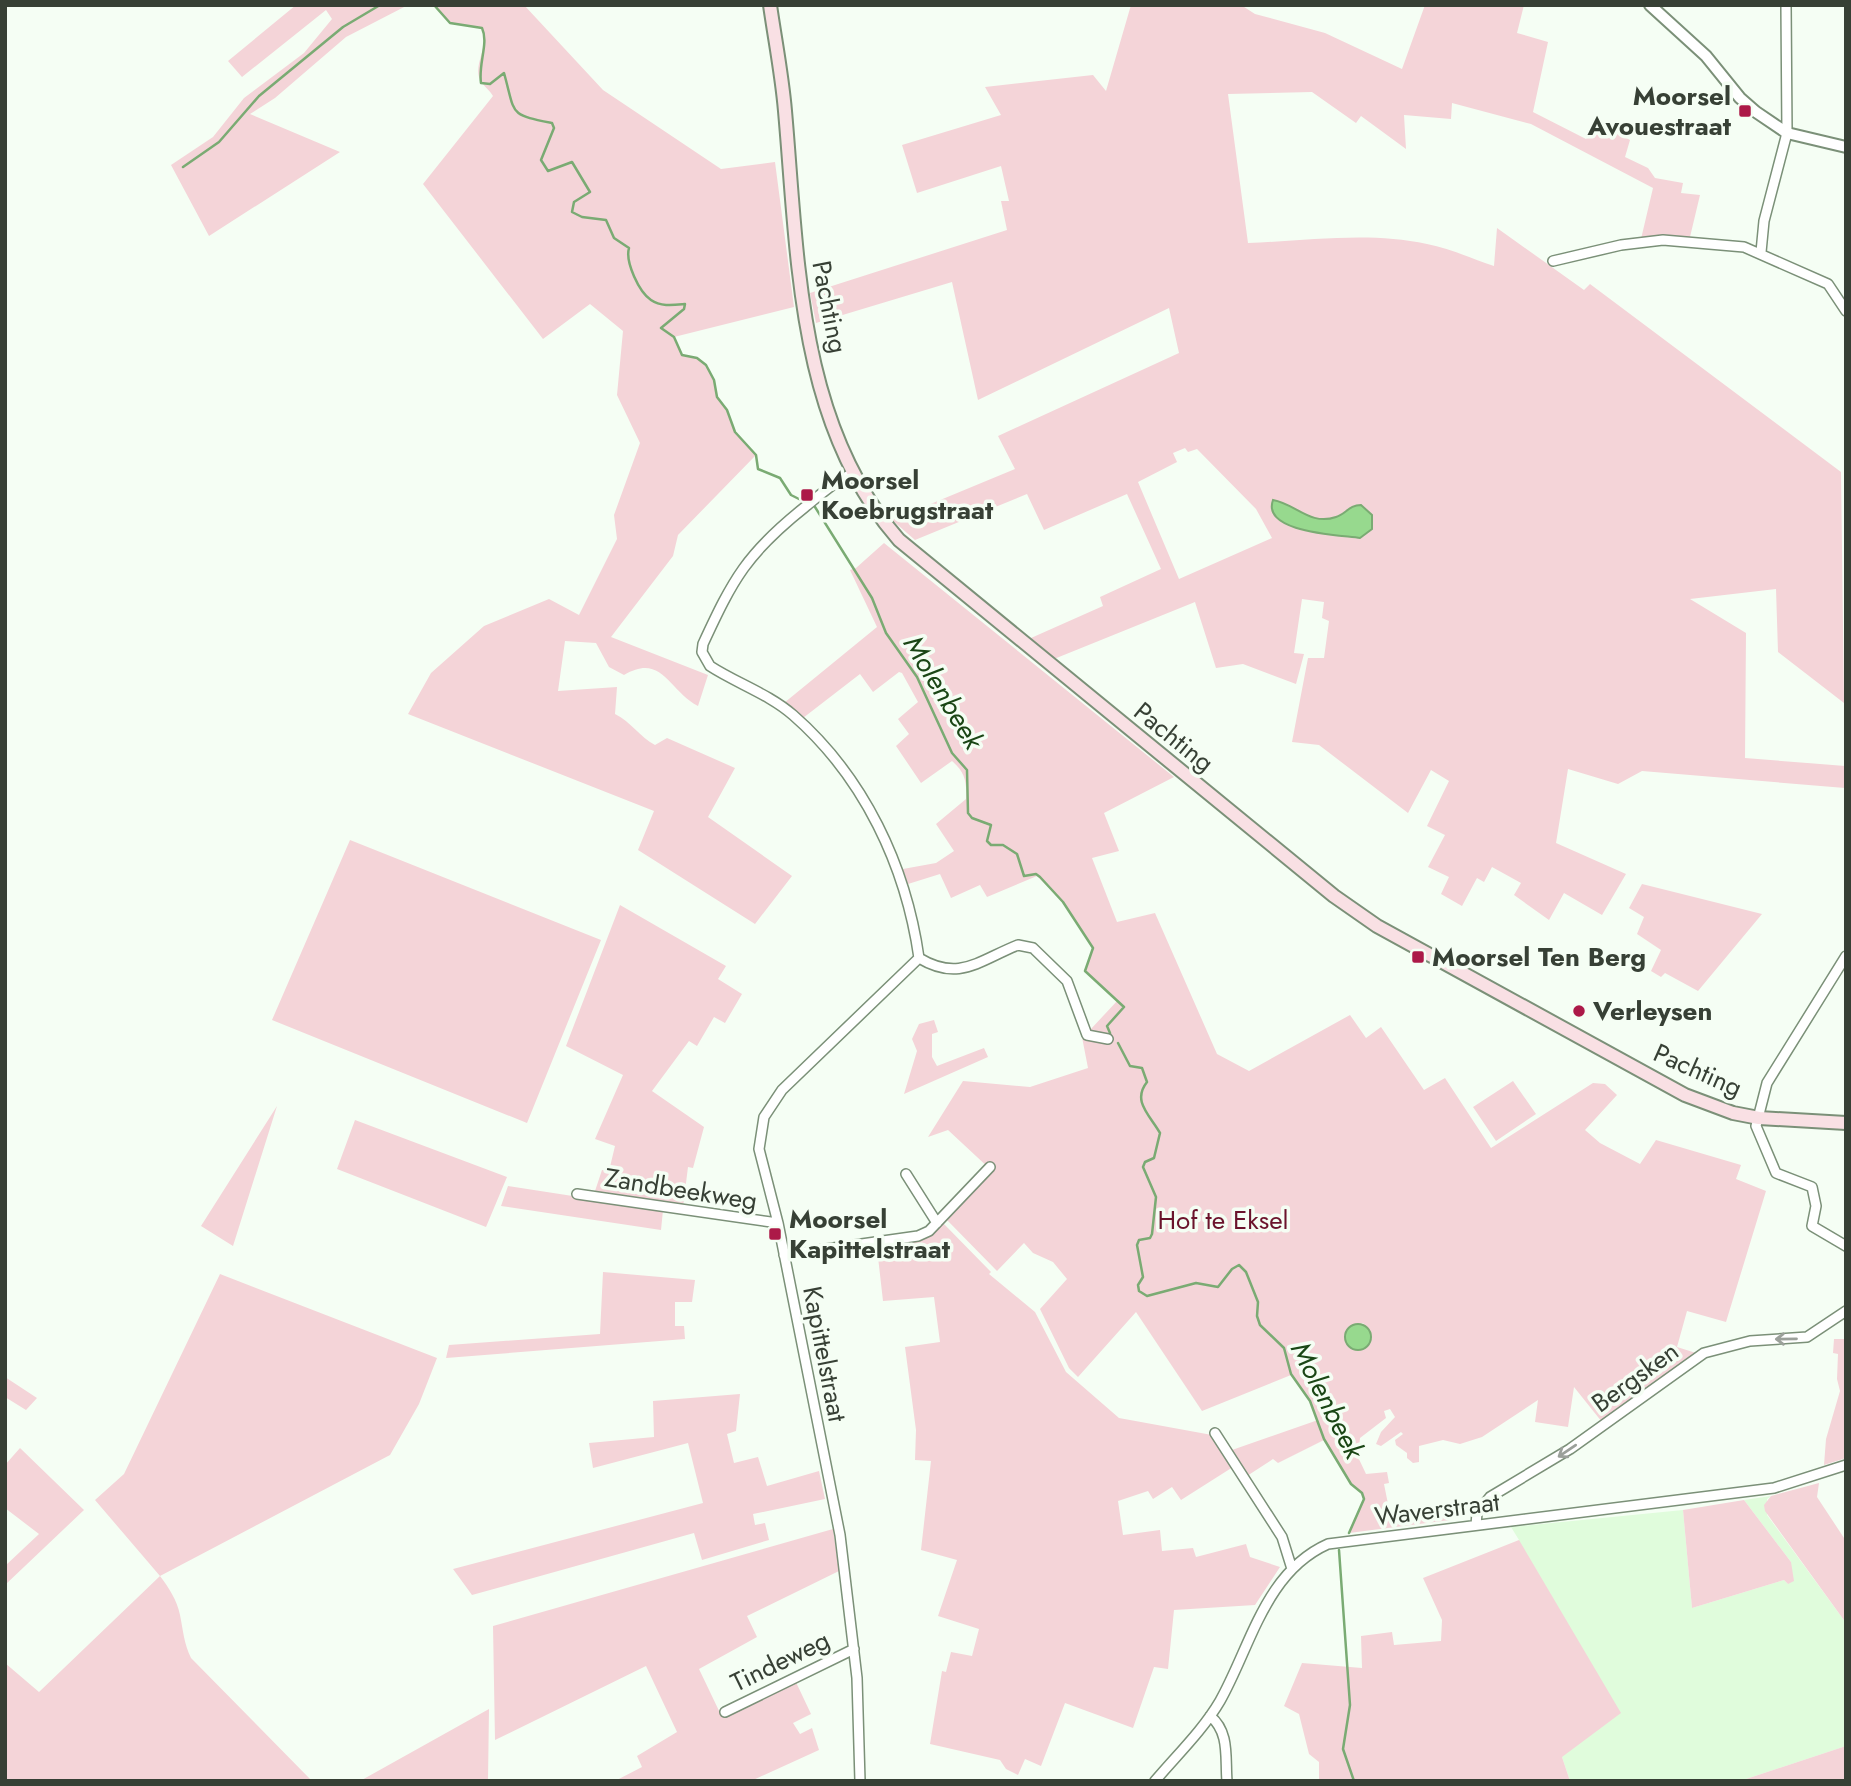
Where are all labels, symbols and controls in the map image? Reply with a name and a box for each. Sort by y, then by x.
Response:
place label: Moorsel Avouestraat [1587,77,1732,145]
marker: Moorsel Avouestraat [1737,103,1753,119]
street label: Pachting [802,257,858,357]
place label: Moorsel Koebrugstraat [821,461,994,529]
marker: Moorsel Koebrugstraat [799,487,815,503]
water label: Molenbeek [893,627,994,758]
street label: Pachting [1126,693,1222,781]
place label: Moorsel Ten Berg [1432,938,1646,976]
marker: Moorsel Ten Berg [1410,949,1426,965]
place label: Verleysen [1592,992,1712,1030]
marker: Verleysen [1571,1003,1587,1019]
street label: Pachting [1648,1034,1748,1106]
street label: Zandbeekweg [602,1158,760,1220]
place label: Moorsel Kapittelstraat [789,1200,951,1268]
park label: Hof te Eksel [1157,1201,1289,1239]
marker: Moorsel Kapittelstraat [767,1226,783,1242]
street label: Kapittelstraat [793,1283,857,1426]
street label: Bergsken [1583,1332,1687,1422]
one-way arrow [1774,1332,1797,1345]
water label: Molenbeek [1281,1334,1375,1467]
one-way arrow [1558,1444,1577,1458]
street label: Waverstraat [1372,1482,1502,1536]
street label: Tindeweg [724,1621,836,1701]

